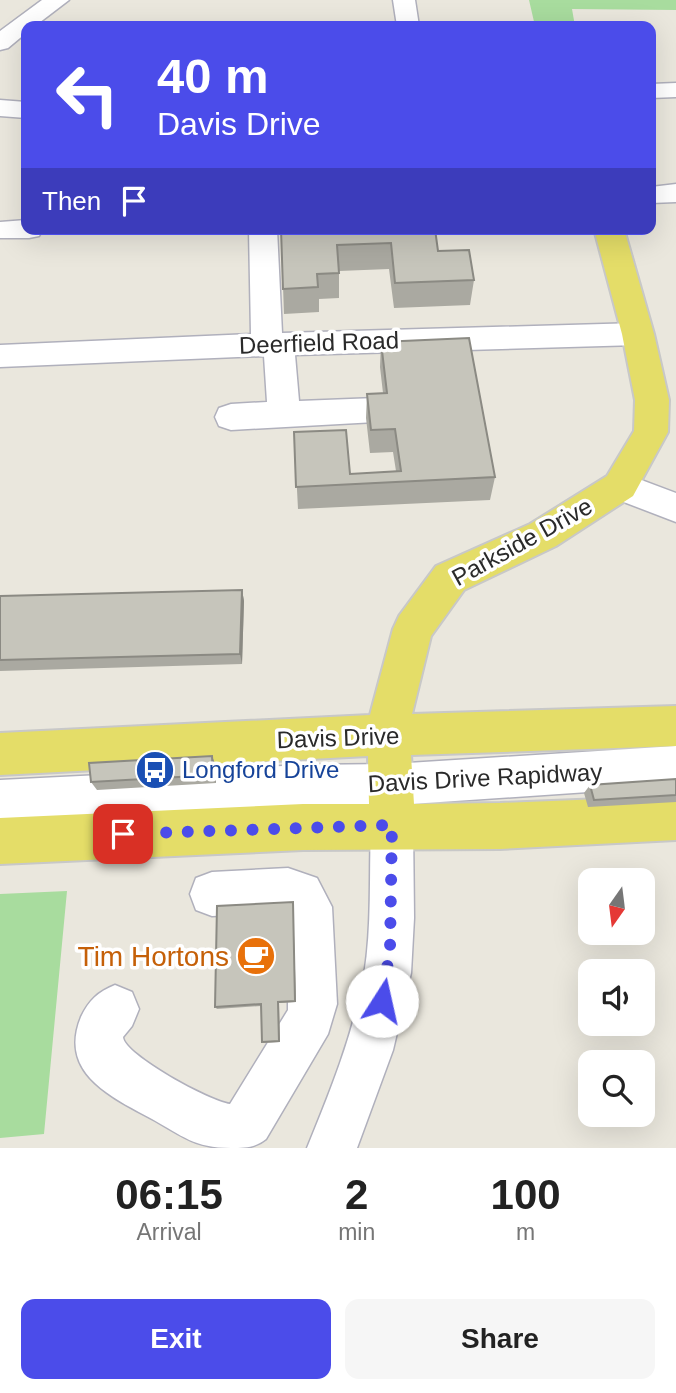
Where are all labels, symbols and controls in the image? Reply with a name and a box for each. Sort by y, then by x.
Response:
icon: left [42,49,133,140]
text: 40 m [157,49,269,103]
text: Davis Drive [157,106,321,142]
icon: arrive [115,182,153,220]
text: Then [42,186,101,216]
street label: Deerfield Road [239,326,399,359]
street label: Parkside Drive [447,492,597,591]
street label: Davis Drive [276,722,400,753]
bus stop icon: Longford Drive [134,749,176,791]
place label: Longford Drive [182,756,339,783]
street label: Davis Drive Rapidway [367,758,603,797]
pin [93,804,153,864]
icon: arrive [104,815,142,853]
north arrow [578,868,654,945]
map controls [578,868,655,1127]
cafe icon: Tim Hortons [235,935,277,977]
place label: Tim Hortons [78,941,229,972]
button: sound [578,959,655,1036]
position arrow [345,964,419,1038]
button: search [578,1050,655,1127]
text: 06:15 [115,1171,223,1218]
text: 2 [345,1171,368,1218]
text: 100 [491,1171,561,1218]
text: Arrival [136,1219,202,1245]
text: min [338,1219,375,1245]
text: m [516,1219,535,1245]
button: Exit [21,1299,331,1379]
button: Share [345,1299,655,1379]

